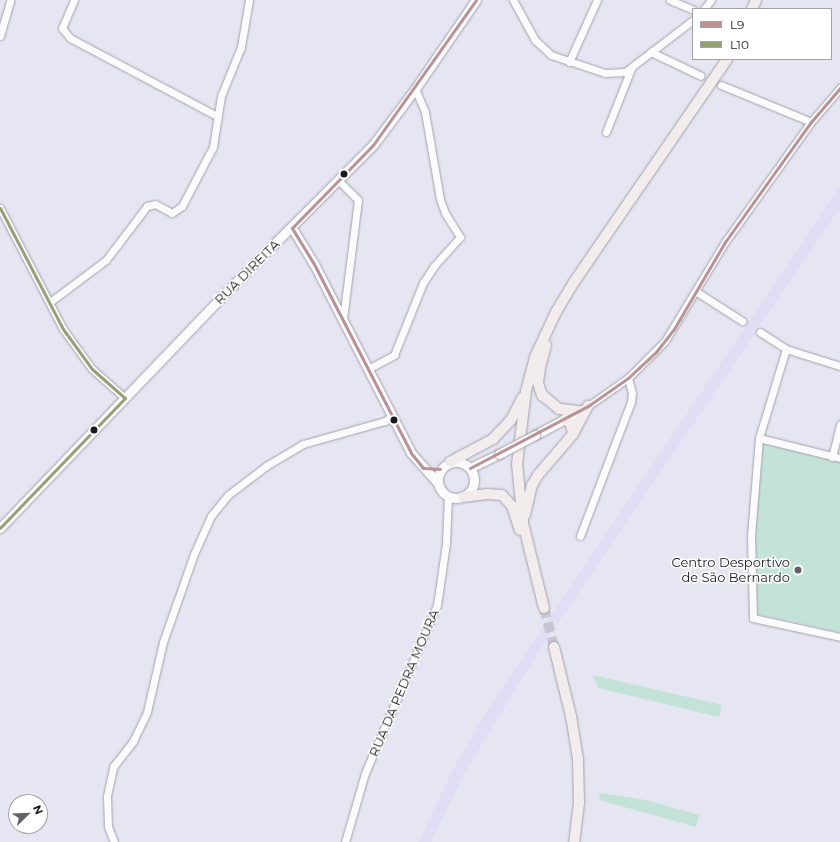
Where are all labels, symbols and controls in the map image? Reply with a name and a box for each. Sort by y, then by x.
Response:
legend [692,8,832,60]
text: L9 [730,17,744,32]
text: L10 [730,37,749,52]
unlabelled marker [339,169,349,179]
street label: RUA DIREITA [211,236,283,308]
unlabelled marker [389,415,399,425]
unlabelled marker [89,425,99,435]
place label: Centro Desportivo de São Bernardo [671,555,790,586]
marker: Centro Desportivo de São Bernardo [793,565,803,575]
street label: RUA DA PEDRA MOURA [366,607,442,759]
north arrow [8,794,48,834]
text: N [30,803,46,817]

